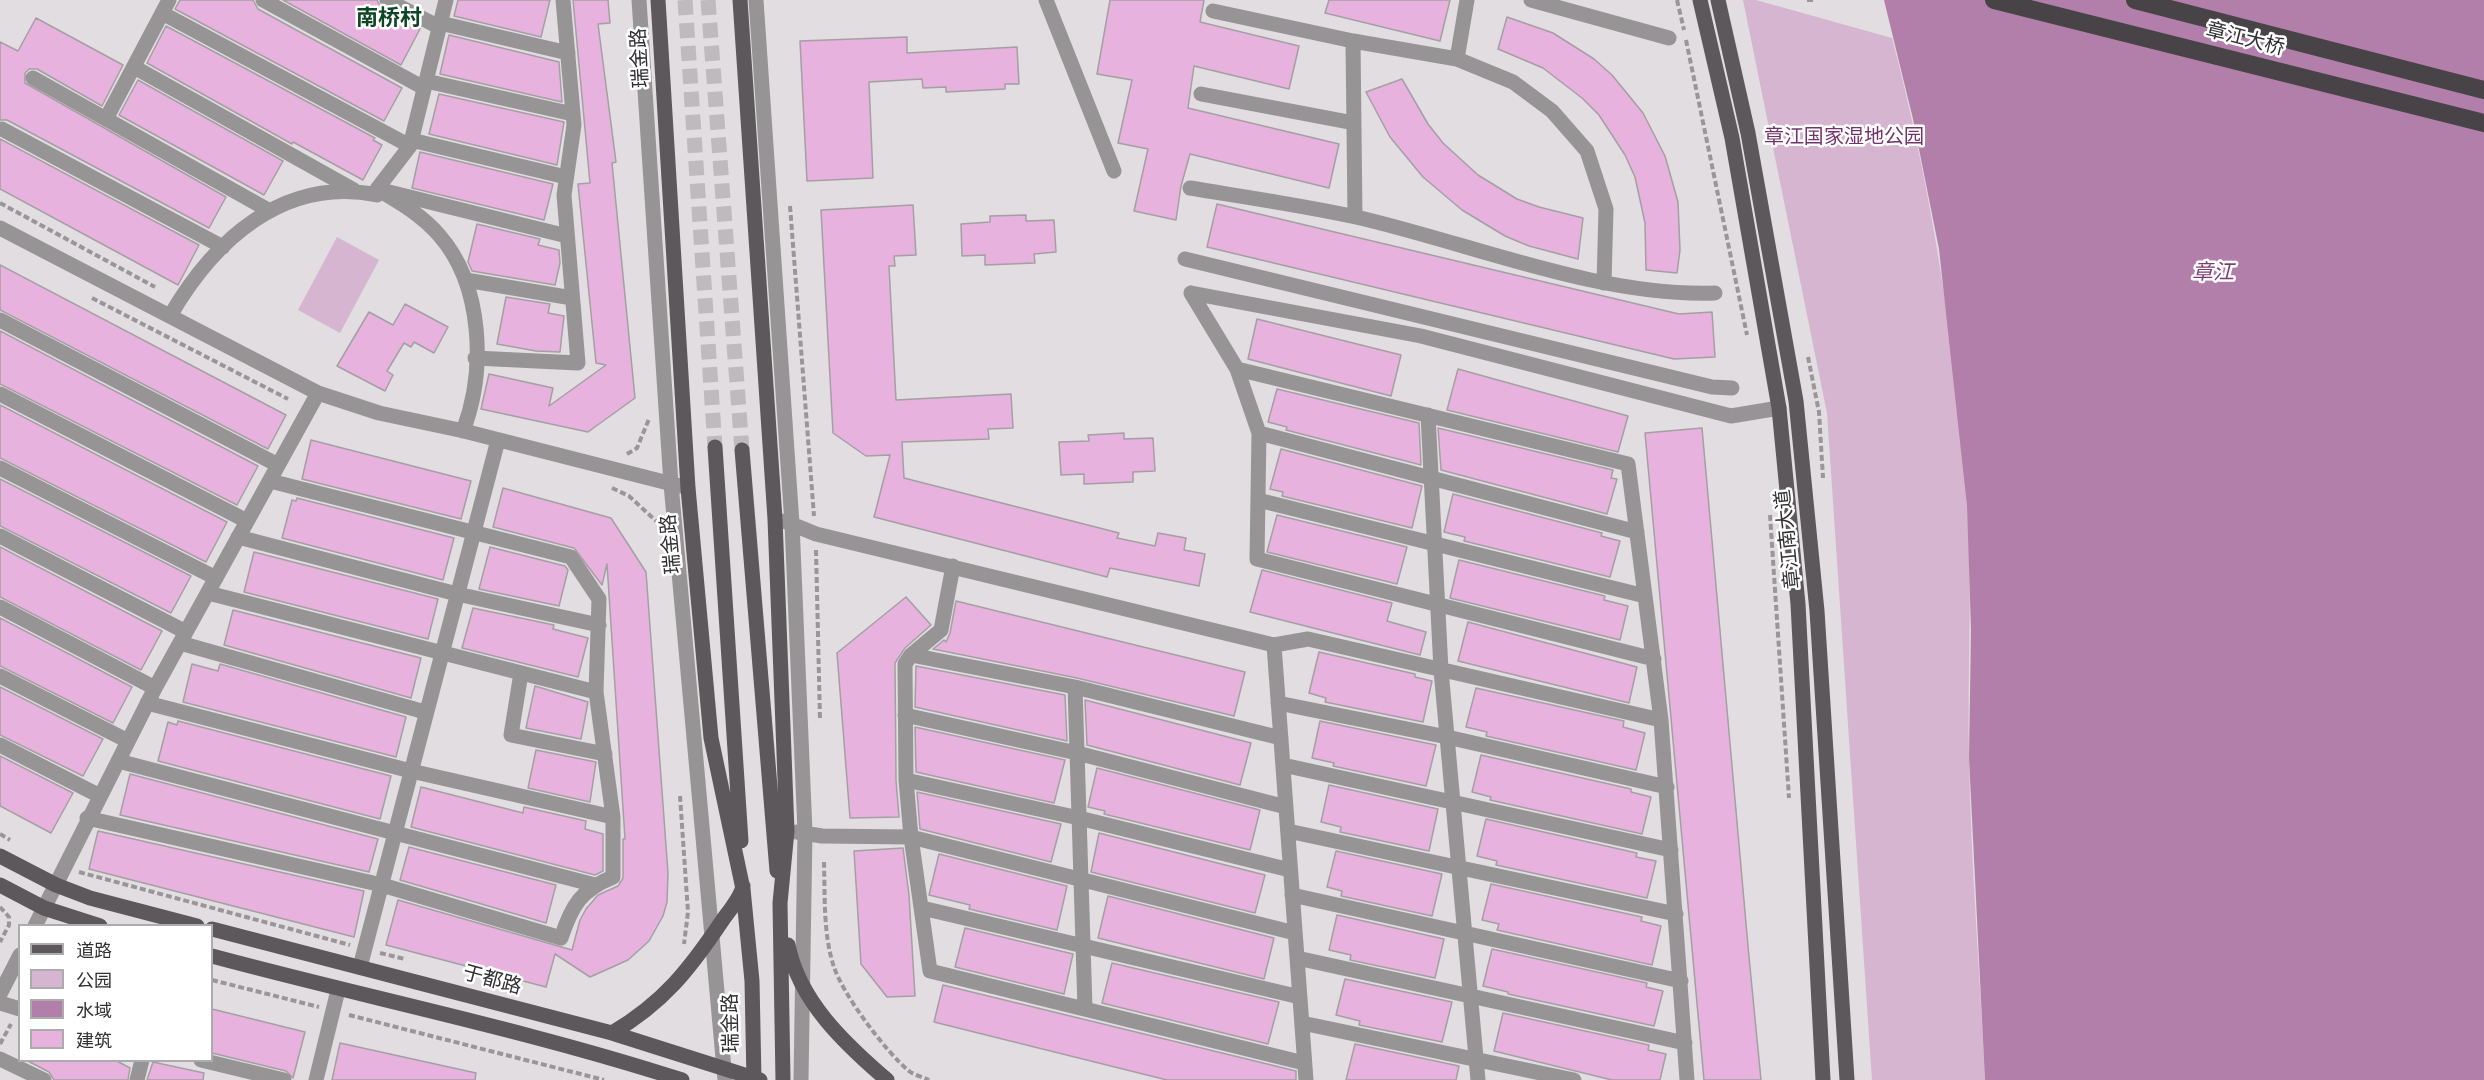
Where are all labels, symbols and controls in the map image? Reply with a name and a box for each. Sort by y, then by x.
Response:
district label: 南桥村 [356,6,422,32]
street label: 章江大桥 [2203,19,2287,61]
street label: 瑞金路 [627,27,655,89]
park label: 章江国家湿地公园 [1764,126,1924,150]
water label: 章江 [2192,261,2234,287]
street label: 章江南大道 [1772,488,1806,590]
street label: 瑞金路 [657,513,687,575]
legend [18,924,213,1062]
text: 道路 [76,941,112,962]
street label: 于都路 [460,962,524,1000]
text: 公园 [76,971,112,992]
street label: 瑞金路 [719,993,745,1053]
text: 水域 [76,1001,112,1022]
text: 建筑 [76,1031,112,1052]

